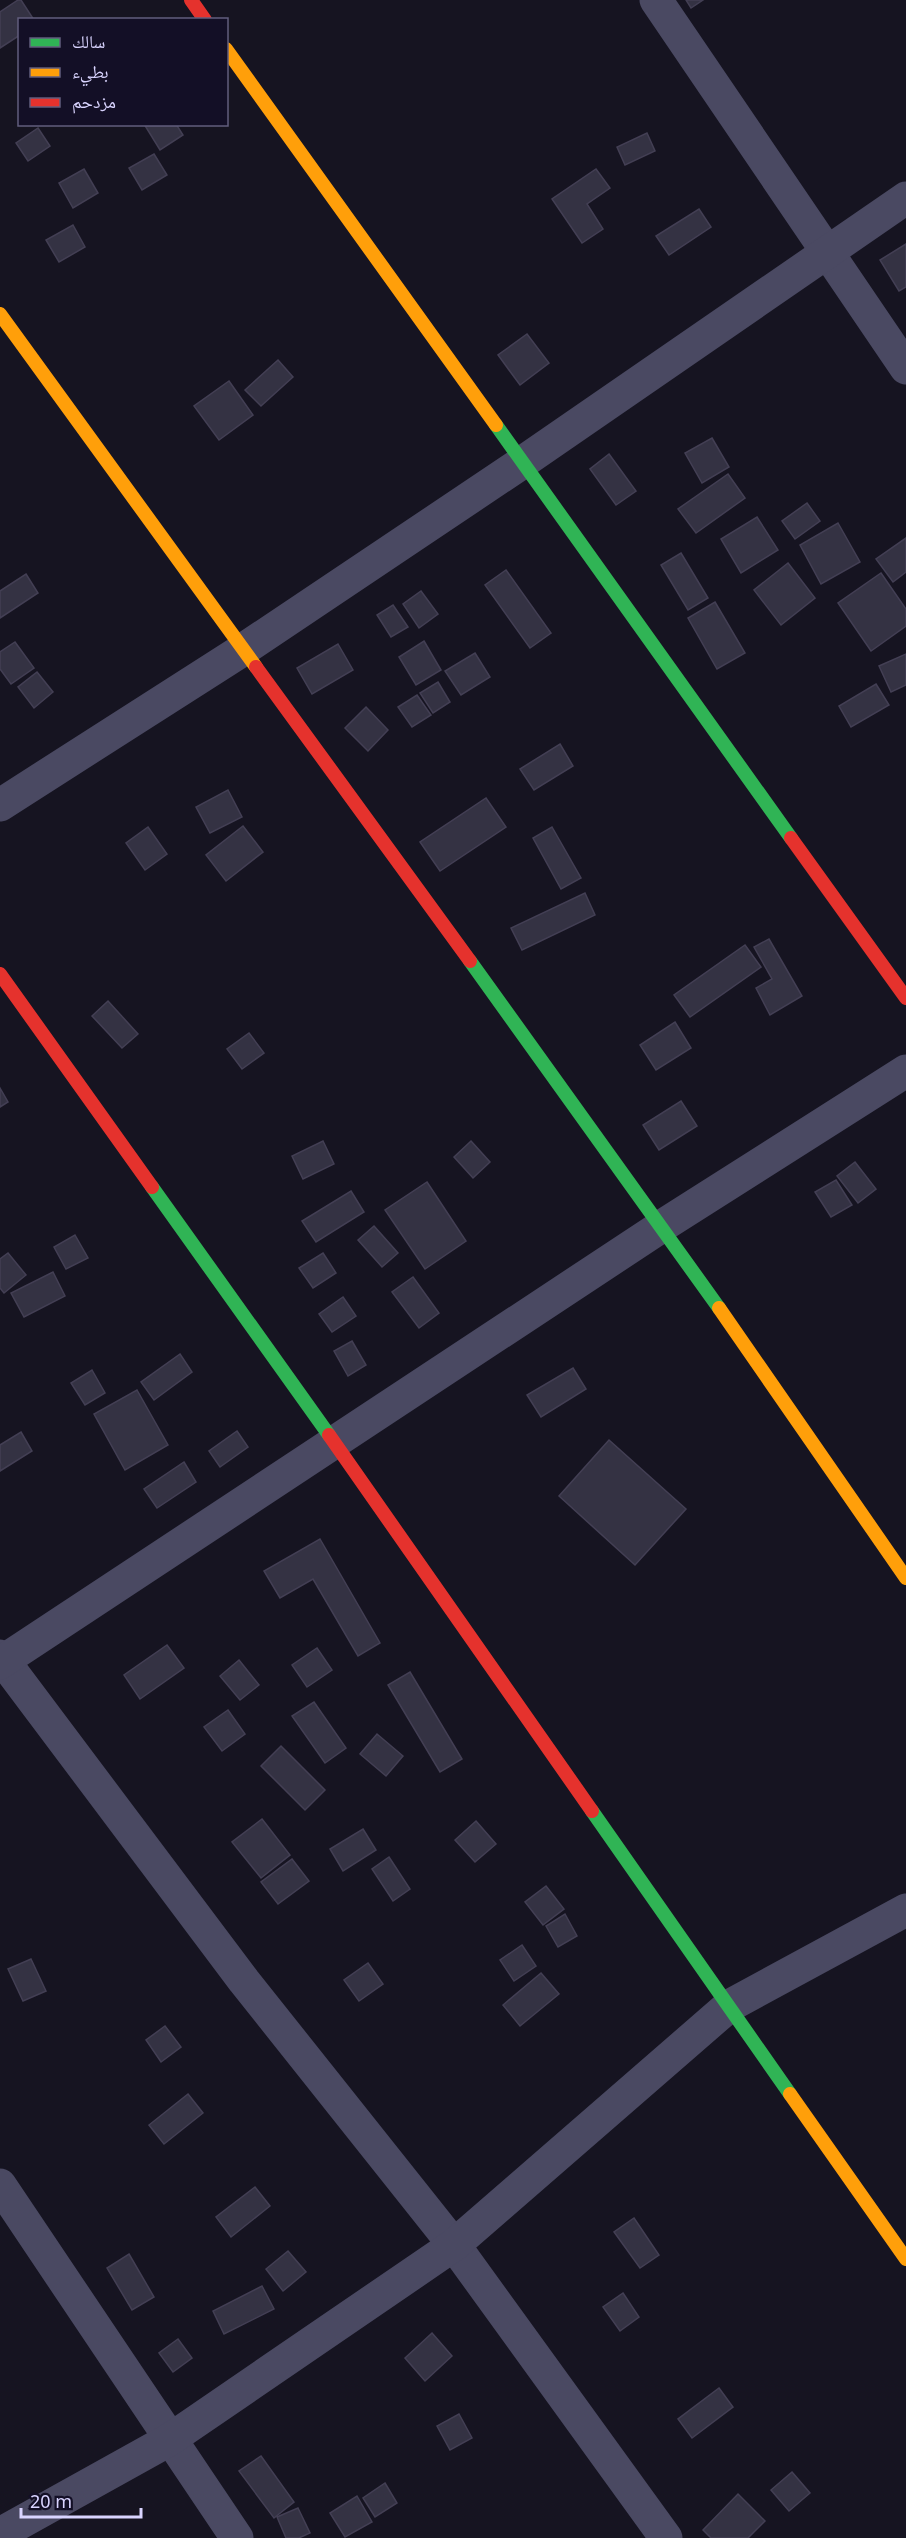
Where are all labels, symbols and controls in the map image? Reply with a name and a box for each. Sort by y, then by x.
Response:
legend [18,18,228,126]
text: سالك [72,29,105,53]
text: بطيء [72,59,109,87]
text: مزدحم [72,89,116,114]
scale bar [21,2481,141,2519]
text: 20 m [30,2489,72,2513]

